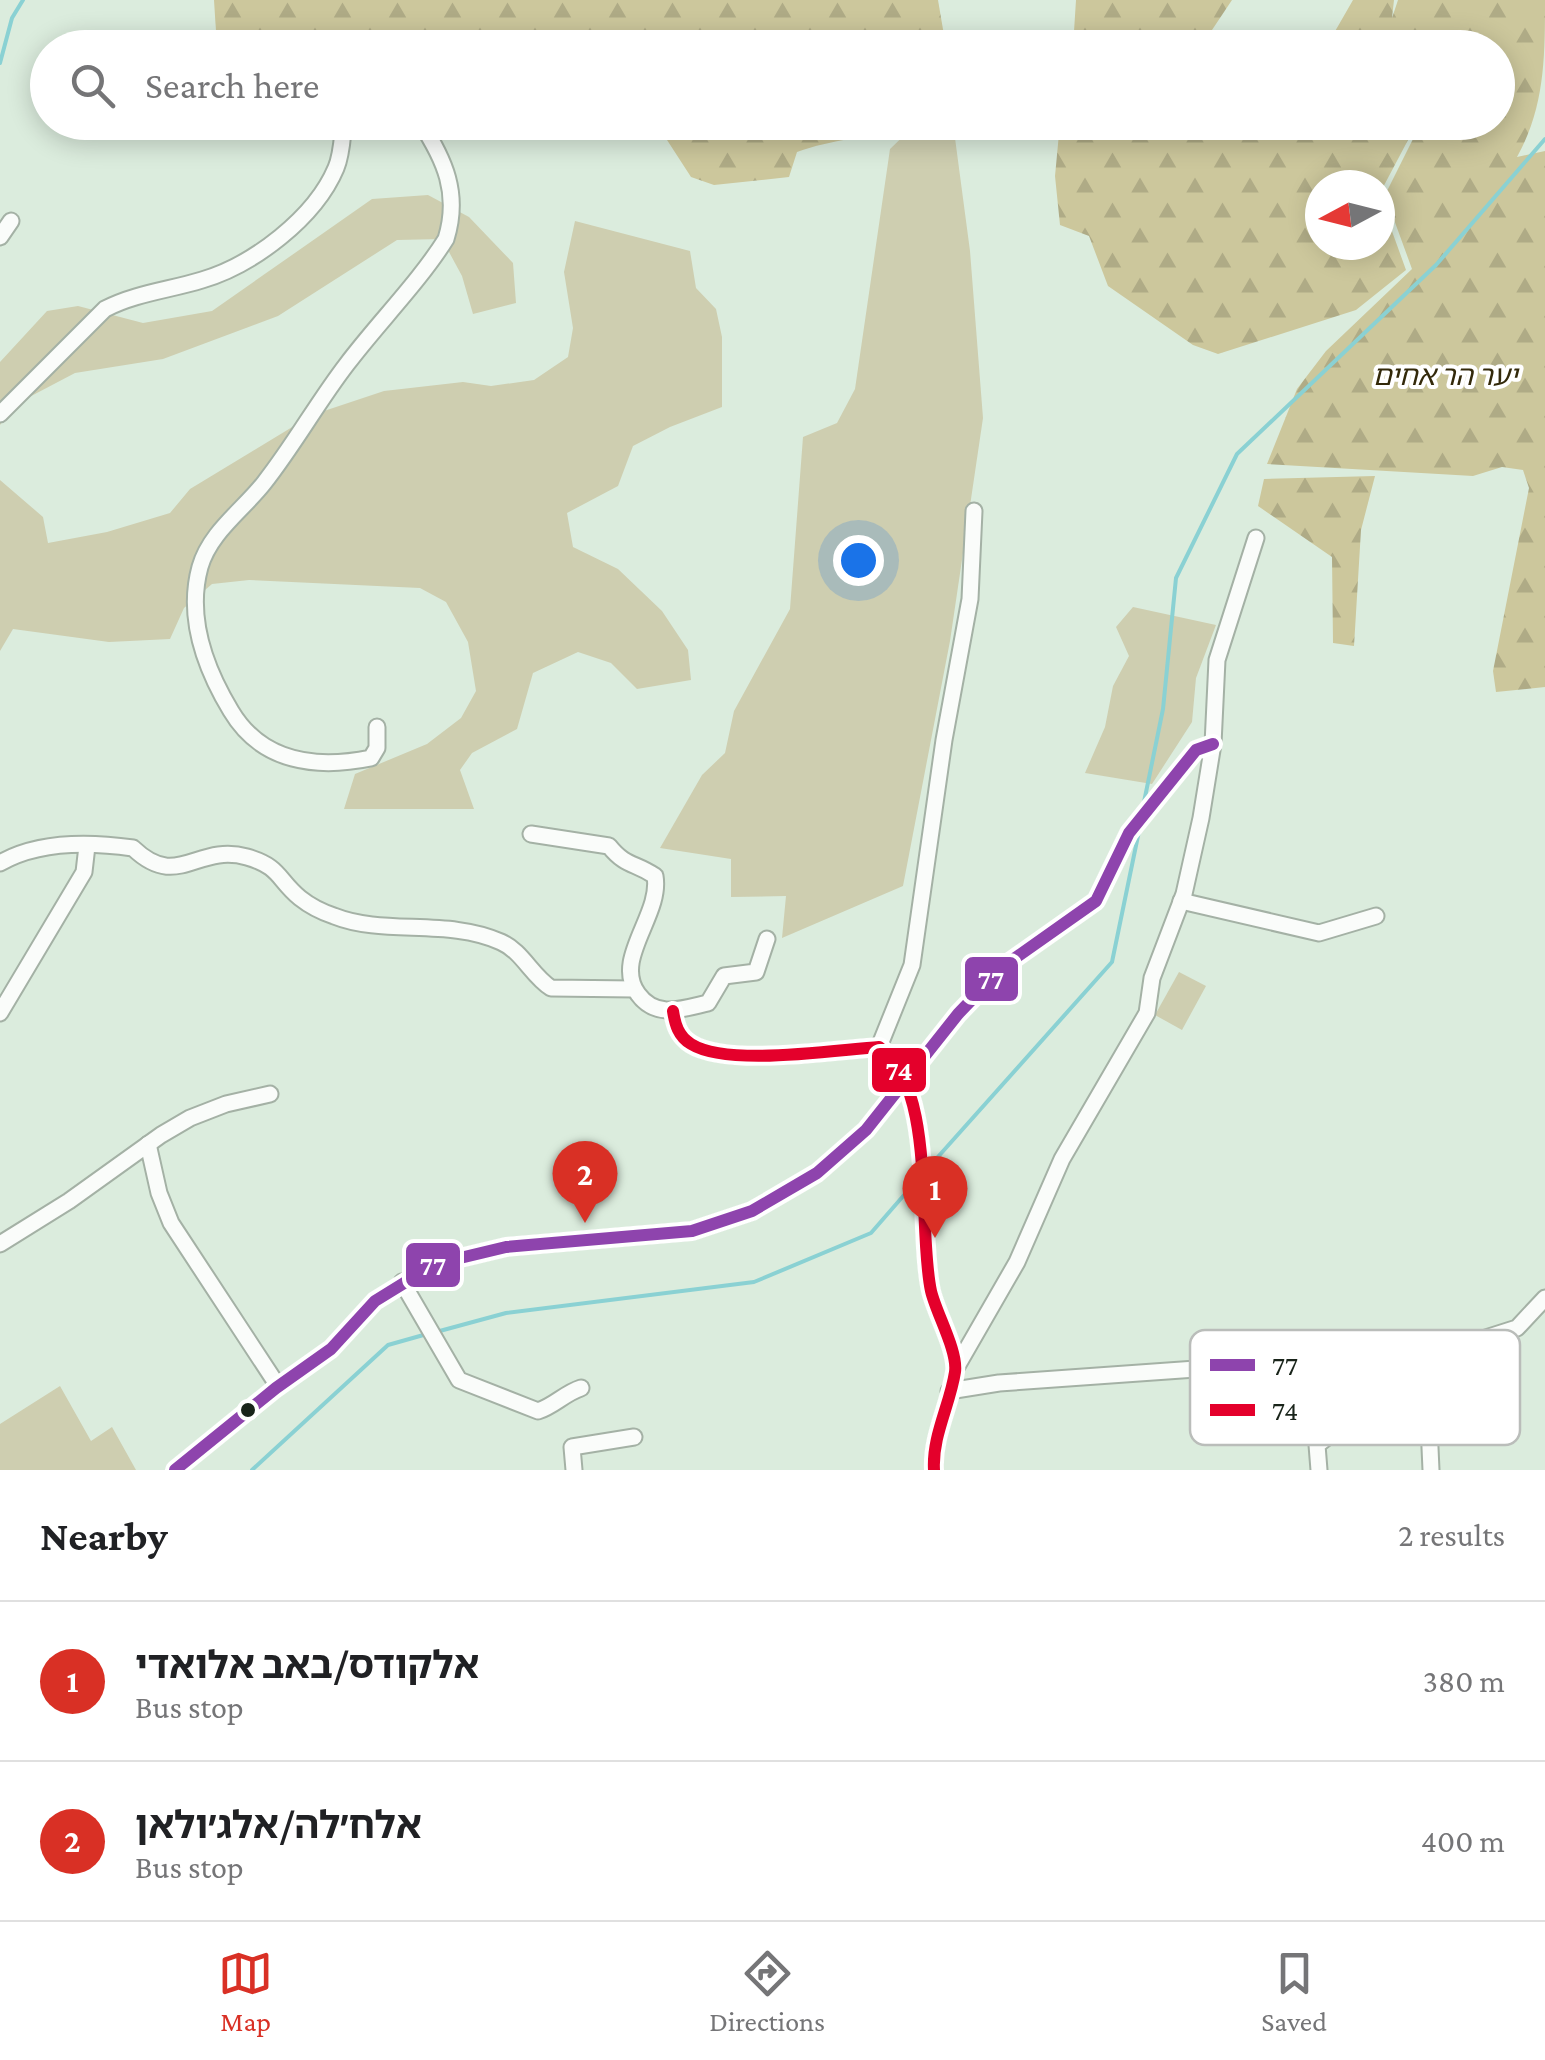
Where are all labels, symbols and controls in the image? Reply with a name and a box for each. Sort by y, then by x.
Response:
search box [30,30,1515,140]
icon: search [65,58,120,113]
text: Search here [145,64,319,106]
north arrow [1305,170,1395,260]
park label: יער הר אחים [1372,360,1520,391]
your location [833,535,884,586]
line badge: 77 [963,955,1020,1003]
text: 77 [978,964,1004,995]
line badge: 74 [870,1046,928,1094]
text: 74 [885,1055,913,1086]
pin: 2 [552,1140,618,1223]
pin: 1 [902,1156,968,1238]
line badge: 77 [404,1241,462,1289]
text: 77 [420,1250,446,1281]
legend [1190,1330,1520,1445]
text: 77 [1272,1350,1298,1381]
text: 74 [1272,1395,1298,1426]
unlabelled marker [238,1400,258,1420]
text: Nearby [40,1512,168,1559]
text: 2 results [1398,1517,1505,1553]
text: אלקודס/באב אלואדי [135,1644,479,1686]
text: 1 [67,1663,78,1699]
text: 380 m [1423,1663,1505,1699]
text: Bus stop [135,1689,244,1725]
text: אלח׳לה/אלג׳ולאן [135,1804,422,1846]
text: 2 [64,1823,81,1859]
text: 400 m [1421,1823,1505,1859]
text: Bus stop [135,1849,244,1885]
tab: Map [218,1946,273,2037]
tab: Directions [709,1946,825,2037]
tab: Saved [1261,1946,1327,2037]

